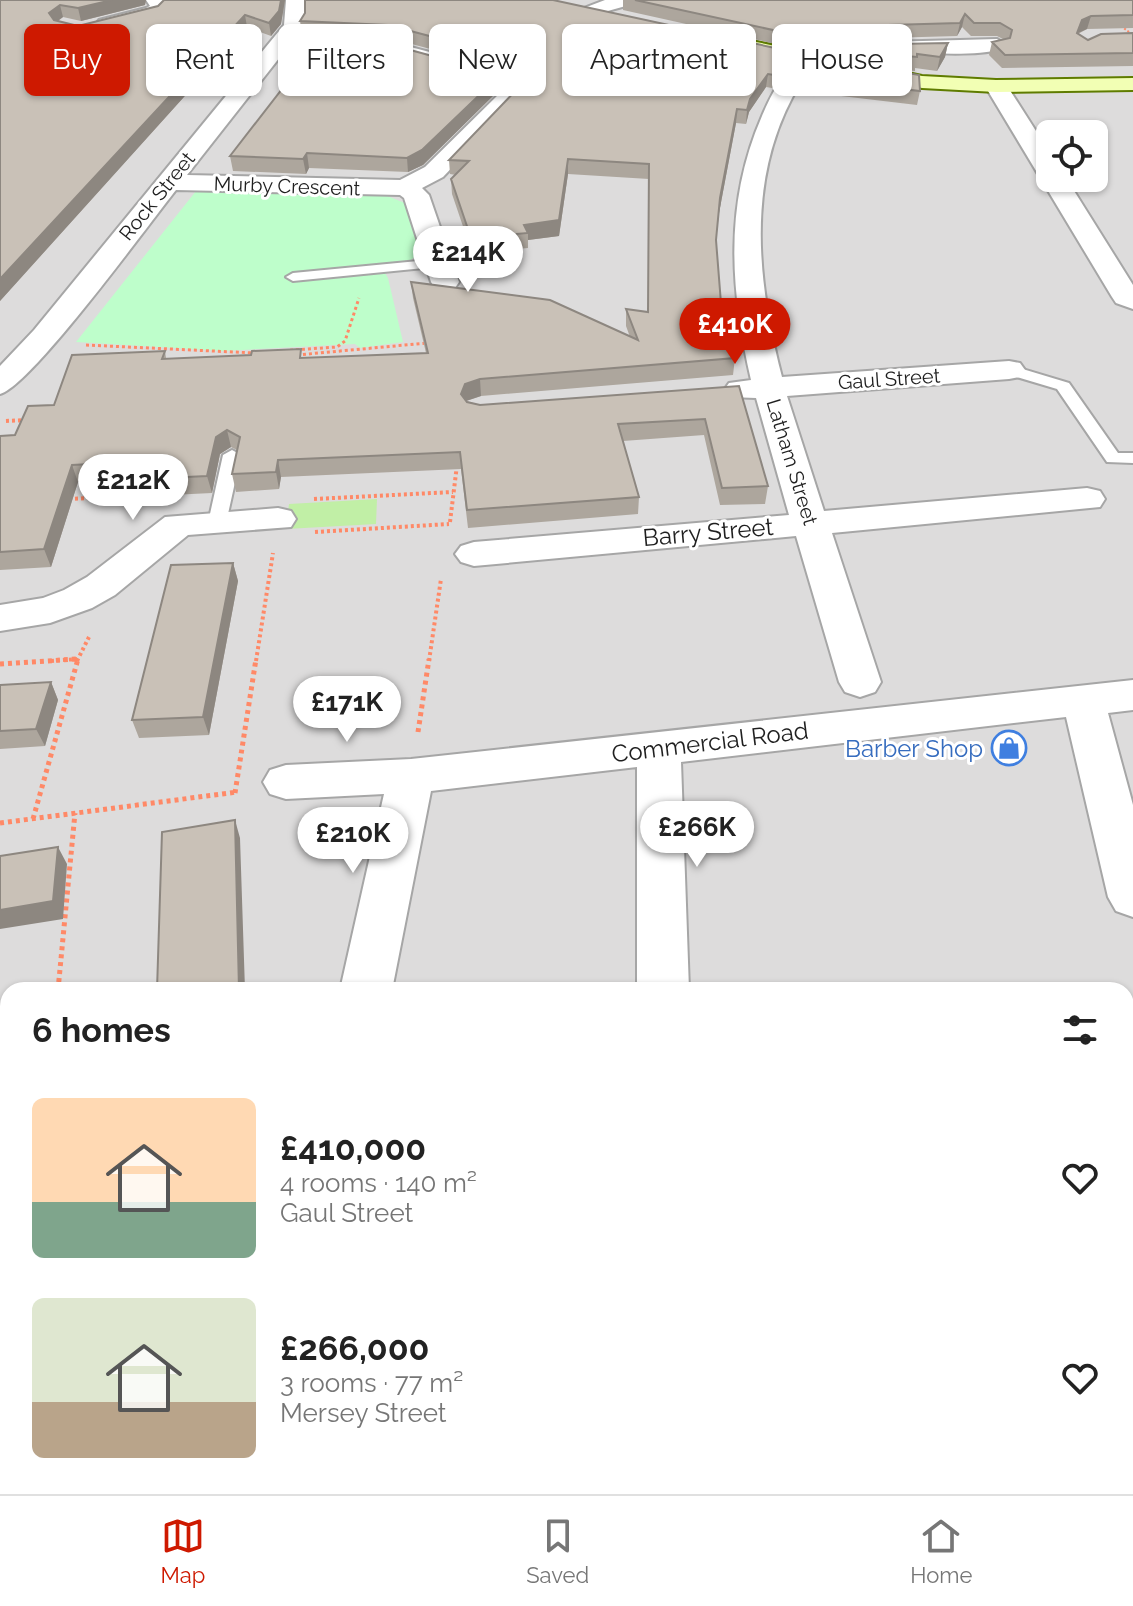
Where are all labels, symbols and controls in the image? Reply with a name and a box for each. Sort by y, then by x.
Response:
chip: Buy [24,24,130,96]
chip: Rent [146,24,262,96]
chip: Filters [278,24,413,96]
chip: New [429,24,546,96]
chip: Apartment [562,24,756,96]
chip: House [772,24,912,96]
map controls [1036,120,1108,192]
button: locate [1036,120,1108,192]
street label: Rock Street [114,147,200,245]
street label: Murby Crescent [213,171,361,201]
pin: £214K [412,226,524,294]
text: £214K [431,237,505,267]
pin: £410K [679,298,791,366]
text: £410K [697,309,773,339]
street label: Gaul Street [837,363,941,395]
street label: Latham Street [761,396,823,528]
pin: £212K [77,454,189,522]
text: £212K [96,465,170,495]
street label: Barry Street [642,512,774,552]
pin: £171K [291,676,403,744]
text: £171K [311,687,383,717]
street label: Commercial Road [610,716,810,768]
shop icon: Barber Shop [990,729,1028,767]
place label: Barber Shop [845,734,983,763]
pin: £266K [641,801,753,869]
pin: £210K [297,807,409,875]
text: £266K [658,812,736,842]
text: £210K [315,818,391,848]
icon: filters [1058,1008,1102,1052]
text: 6 homes [32,1010,171,1050]
text: £410,000 [280,1128,426,1168]
icon: home [96,1130,192,1226]
icon: heart [1058,1156,1102,1200]
text: 4 rooms · 140 m² [280,1168,477,1198]
text: Gaul Street [280,1198,413,1228]
text: £266,000 [280,1328,430,1368]
icon: home [96,1330,192,1426]
icon: heart [1058,1356,1102,1400]
text: 3 rooms · 77 m² [280,1368,463,1398]
text: Mersey Street [280,1398,447,1428]
tab: Map [161,1514,205,1588]
tab: Saved [526,1514,589,1588]
tab: Home [910,1514,972,1588]

